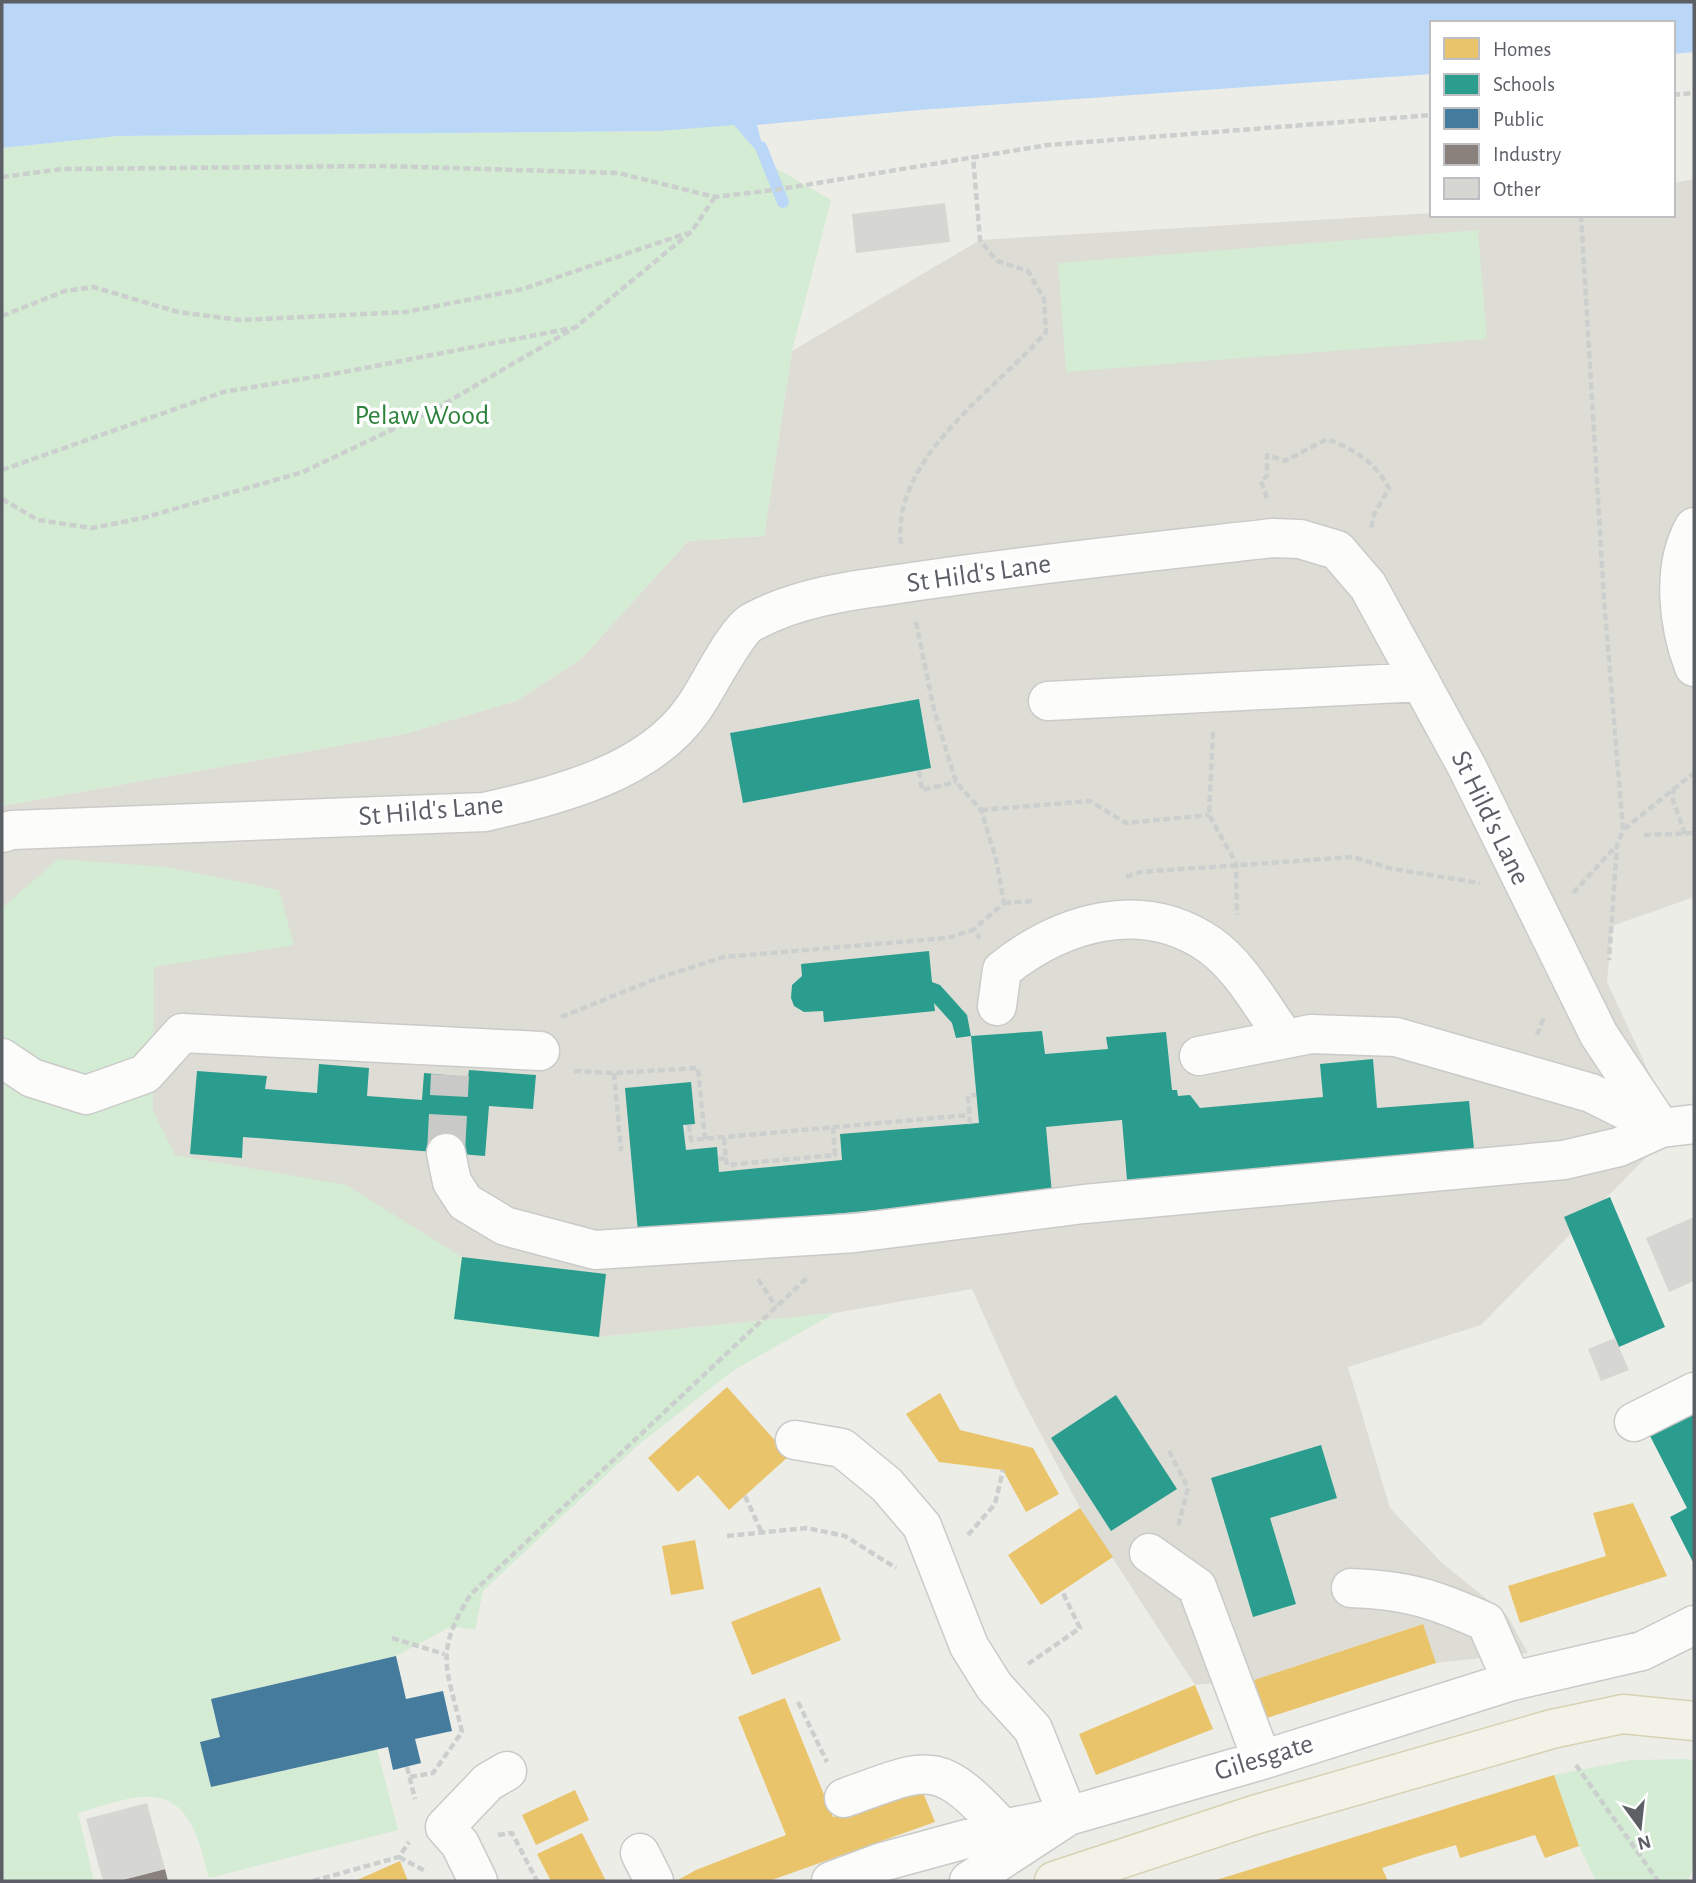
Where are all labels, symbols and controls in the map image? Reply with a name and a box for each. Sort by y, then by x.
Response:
legend [1430,21,1675,217]
text: Homes [1493,39,1551,60]
text: Schools [1493,74,1555,95]
text: Public [1493,109,1543,130]
text: Industry [1493,144,1561,165]
text: Other [1493,179,1541,200]
park label: Pelaw Wood [354,402,490,430]
street label: St Hild's Lane [905,550,1053,598]
street label: St Hild's Lane [1446,747,1534,889]
street label: St Hild's Lane [357,791,505,831]
street label: Gilesgate [1211,1730,1317,1786]
north arrow [1605,1792,1675,1862]
text: N [1635,1831,1653,1853]

